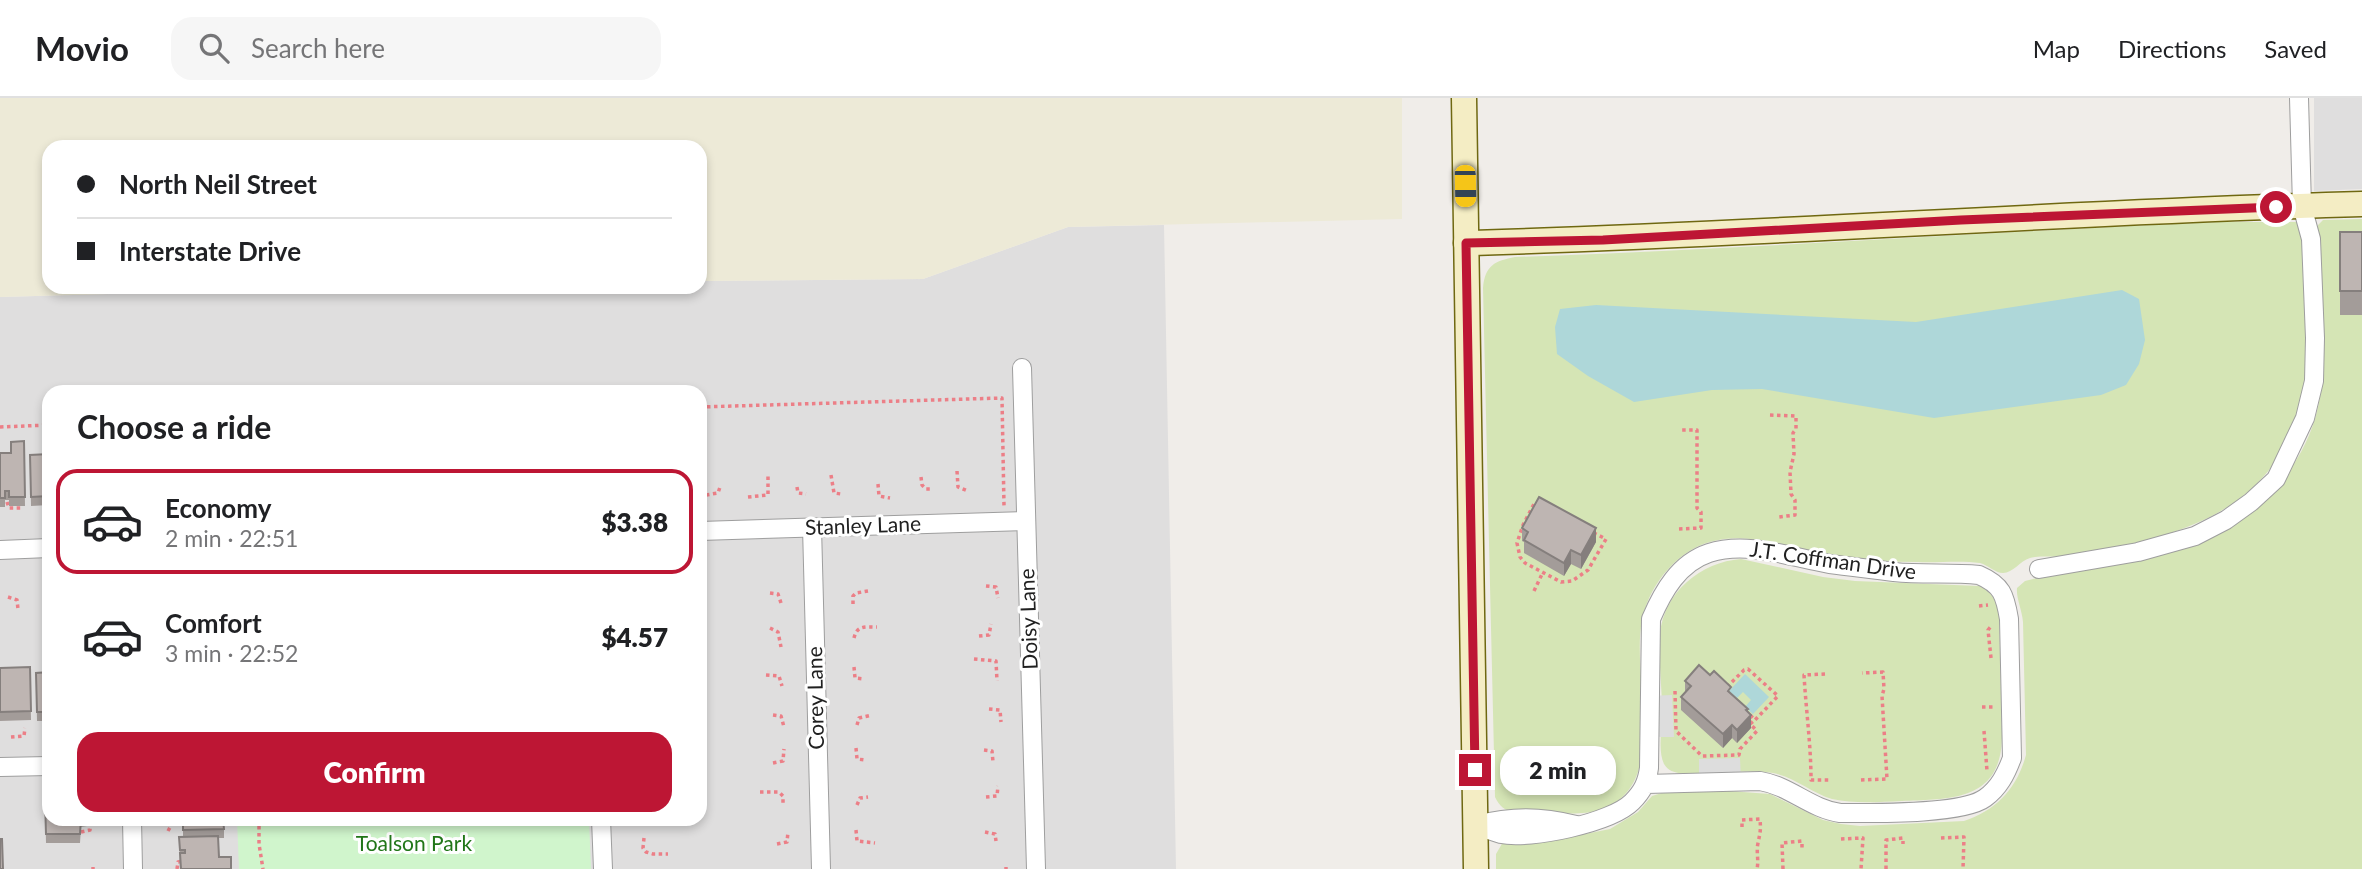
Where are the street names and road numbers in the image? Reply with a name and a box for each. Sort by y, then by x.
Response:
street label: Stanley Lane [804,510,921,539]
street label: J.T. Coffman Drive [1748,535,1918,584]
street label: Doisy Lane [1013,568,1042,670]
street label: Corey Lane [801,646,828,750]

